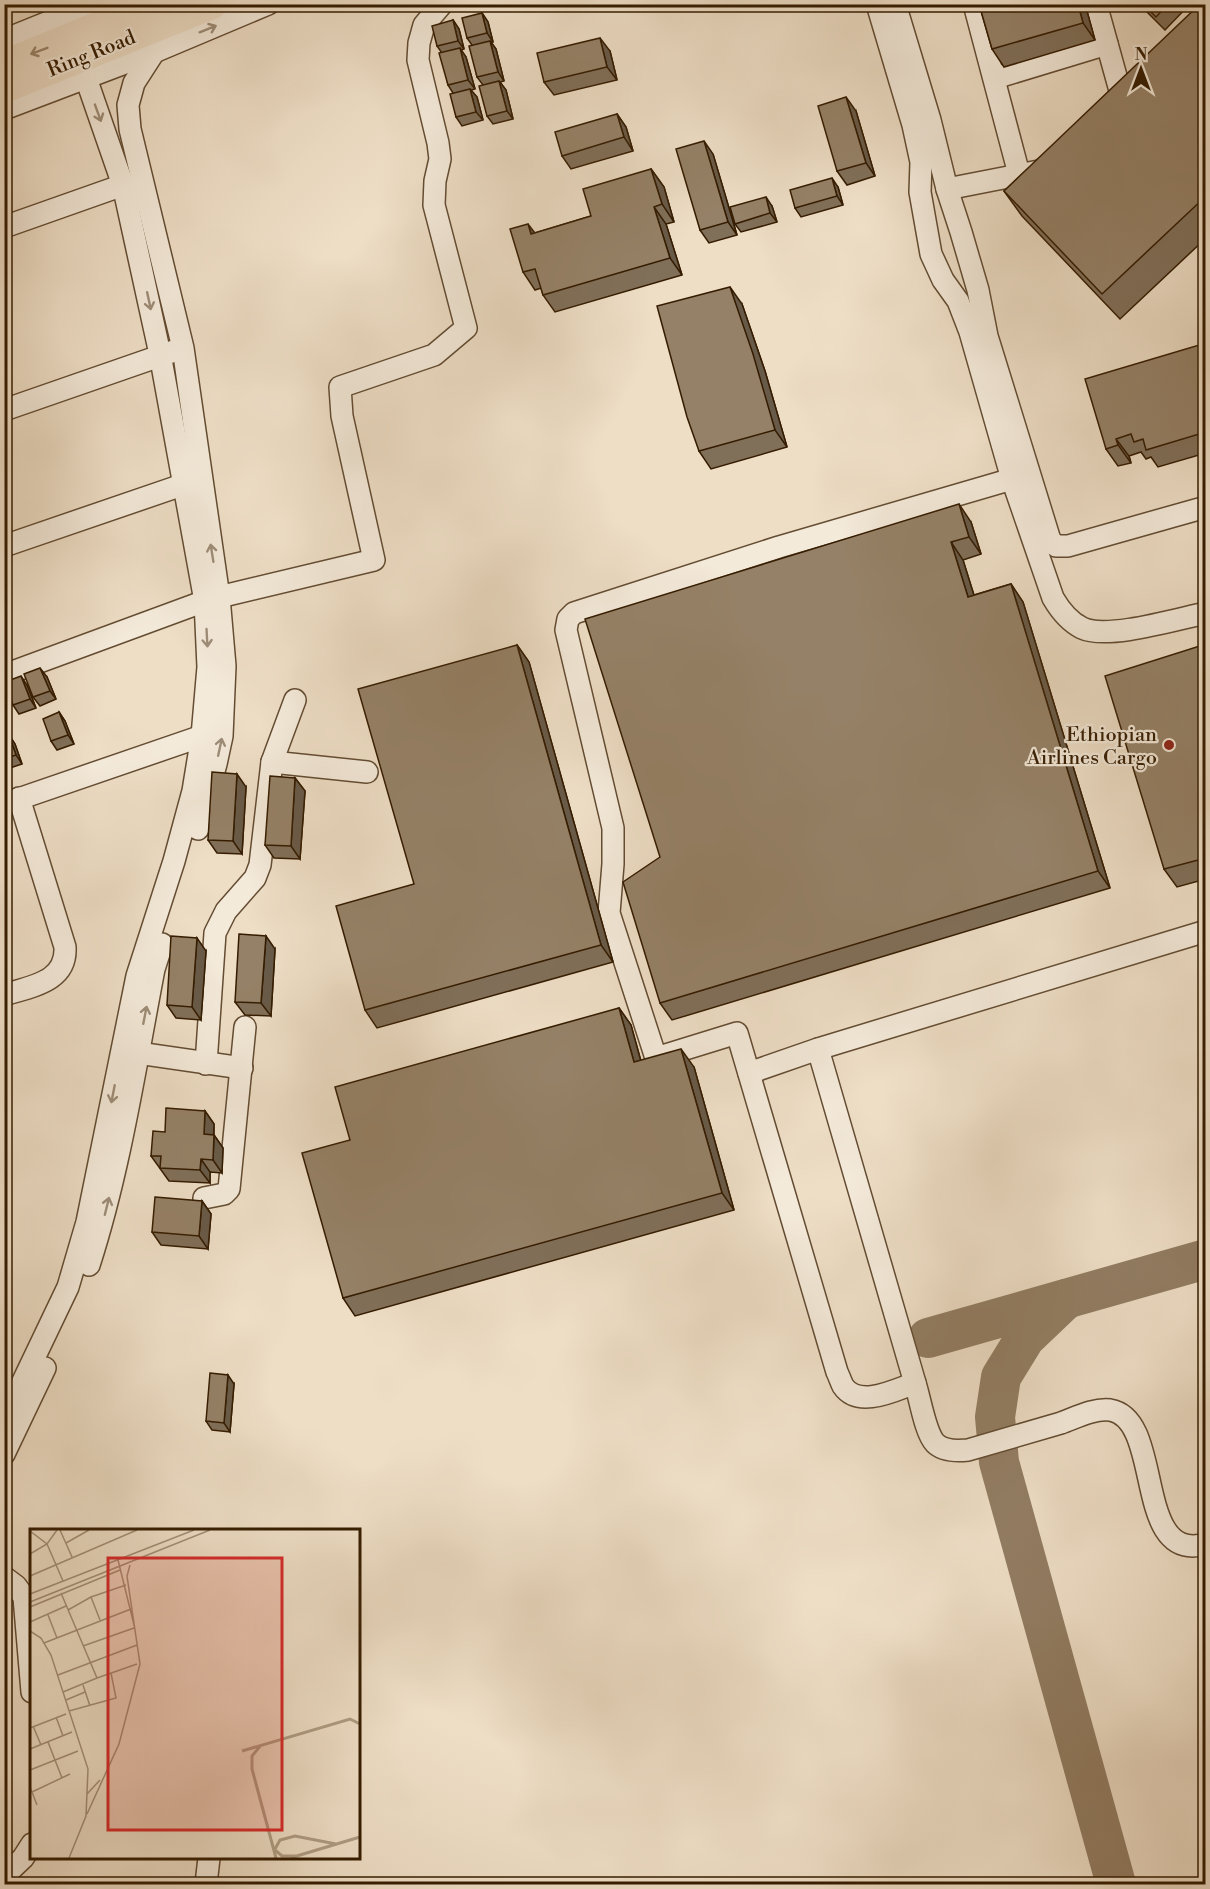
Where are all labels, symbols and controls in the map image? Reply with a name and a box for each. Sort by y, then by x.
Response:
one-way arrow [199,23,217,34]
street label: Ring Road [44,25,140,83]
north arrow [1111,39,1171,99]
text: N [1135,45,1148,65]
one-way arrow [30,46,49,57]
one-way arrow [93,104,104,122]
one-way arrow [143,292,155,311]
one-way arrow [207,543,218,563]
one-way arrow [201,628,212,647]
place label: Ethiopian Airlines Cargo [1026,723,1157,771]
one-way arrow [214,737,226,756]
marker: Ethiopian Airlines Cargo [1162,738,1176,752]
one-way arrow [140,1006,151,1026]
one-way arrow [107,1084,118,1103]
one-way arrow [101,1197,113,1216]
inset map [30,1529,360,1859]

